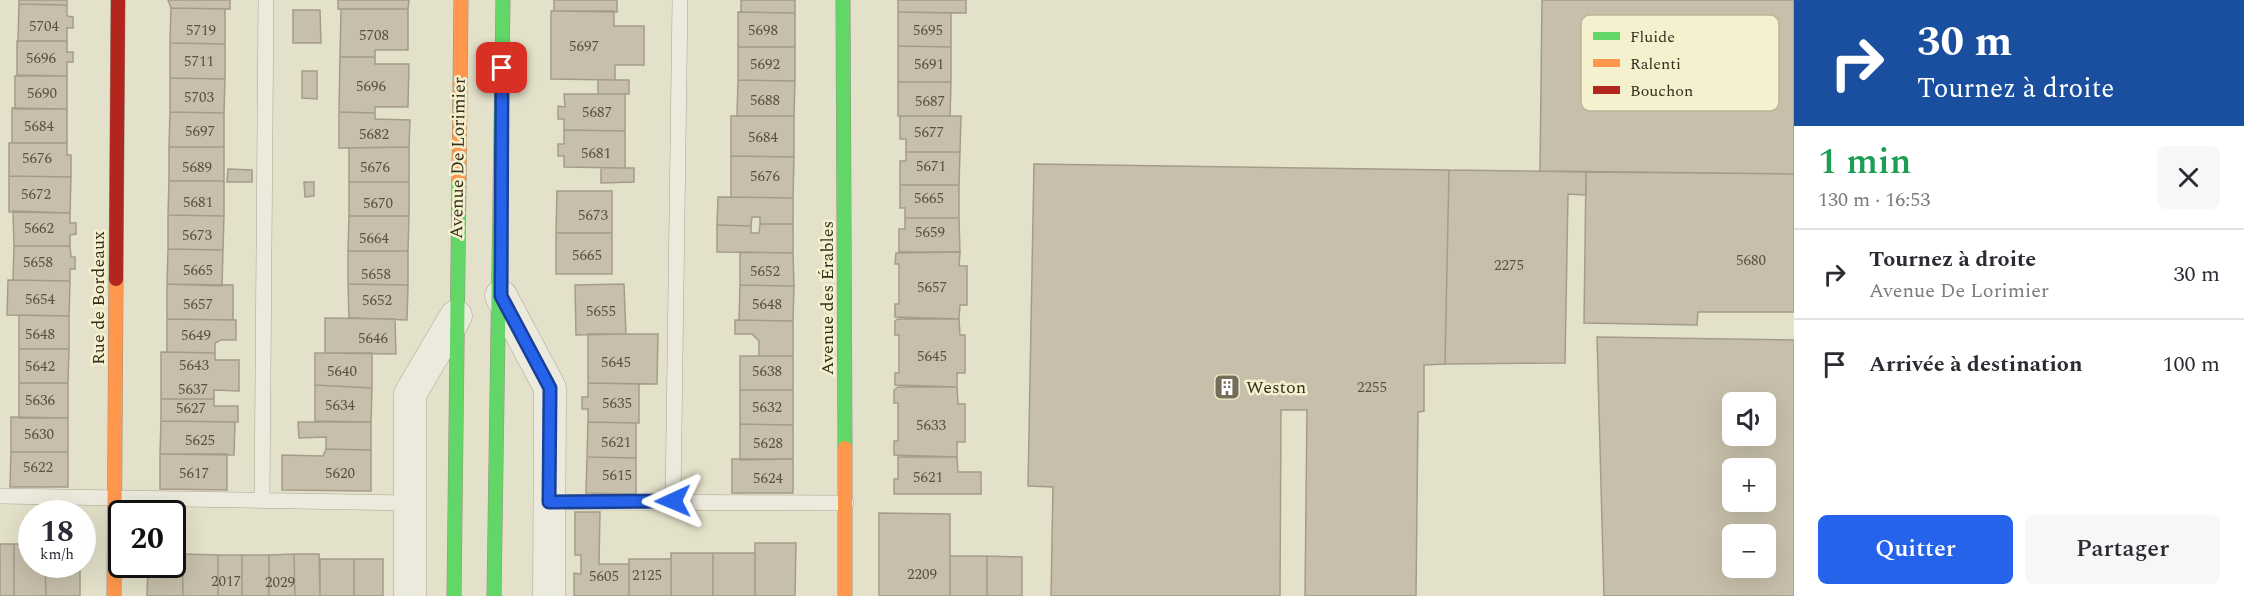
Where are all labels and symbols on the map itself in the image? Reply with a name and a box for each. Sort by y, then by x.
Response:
house number: 5704 [29,15,59,38]
legend [1581,15,1779,111]
house number: 5719 [186,19,216,42]
house number: 5698 [748,19,778,42]
house number: 5695 [913,19,943,42]
house number: 5708 [359,24,389,47]
text: Fluide [1630,25,1675,49]
house number: 5697 [569,35,599,58]
pin [476,42,527,93]
house number: 5696 [26,47,56,70]
house number: 5711 [184,50,214,73]
text: Ralenti [1630,52,1681,76]
house number: 5692 [750,53,780,76]
house number: 5691 [914,53,944,76]
house number: 5696 [356,75,386,98]
street label: Avenue De Lorimier [443,77,473,239]
text: Bouchon [1630,79,1693,103]
house number: 5690 [27,82,57,105]
house number: 5703 [184,86,214,109]
house number: 5688 [750,89,780,112]
house number: 5687 [915,90,945,113]
house number: 5687 [582,101,612,124]
house number: 5684 [24,115,54,138]
house number: 5697 [185,120,215,143]
house number: 5677 [914,121,944,144]
house number: 5682 [359,123,389,146]
house number: 5684 [748,126,778,149]
house number: 5681 [581,142,611,165]
house number: 5676 [22,147,52,170]
house number: 5671 [916,155,946,178]
house number: 5689 [182,156,212,179]
house number: 5676 [360,156,390,179]
house number: 5676 [750,165,780,188]
house number: 5672 [21,183,51,206]
house number: 5665 [914,187,944,210]
house number: 5681 [183,191,213,214]
house number: 5670 [363,192,393,215]
house number: 5673 [578,204,608,227]
house number: 5662 [24,217,54,240]
street label: Avenue des Érables [814,221,841,375]
house number: 5659 [915,221,945,244]
house number: 5673 [182,224,212,247]
house number: 5664 [359,227,389,250]
street label: Rue de Bordeaux [85,231,112,365]
house number: 5665 [572,244,602,267]
house number: 5680 [1736,249,1766,272]
house number: 5658 [23,251,53,274]
house number: 2275 [1494,254,1524,277]
house number: 5665 [183,259,213,282]
house number: 5652 [750,260,780,283]
house number: 5658 [361,263,391,286]
house number: 5657 [917,276,947,299]
house number: 5654 [25,288,55,311]
house number: 5652 [362,289,392,312]
house number: 5657 [183,293,213,316]
house number: 5648 [752,293,782,316]
house number: 5655 [586,300,616,323]
house number: 5648 [25,323,55,346]
house number: 5649 [181,324,211,347]
house number: 5646 [358,327,388,350]
house number: 5645 [917,345,947,368]
house number: 5645 [601,351,631,374]
house number: 5643 [179,354,209,377]
house number: 5642 [25,355,55,378]
house number: 5640 [327,360,357,383]
house number: 5638 [752,360,782,383]
building icon: Weston [1212,372,1242,402]
place label: Weston [1246,374,1306,401]
house number: 2255 [1357,376,1387,399]
house number: 5637 [178,378,208,401]
house number: 5636 [25,389,55,412]
house number: 5635 [602,392,632,415]
house number: 5634 [325,394,355,417]
house number: 5632 [752,396,782,419]
house number: 5627 [176,397,206,420]
house number: 5633 [916,414,946,437]
house number: 5630 [24,423,54,446]
house number: 5625 [185,429,215,452]
house number: 5621 [601,431,631,454]
house number: 5628 [753,432,783,455]
house number: 5622 [23,456,53,479]
house number: 5617 [179,462,209,485]
house number: 5620 [325,462,355,485]
house number: 5615 [602,464,632,487]
house number: 5621 [913,466,943,489]
house number: 5624 [753,467,783,490]
position arrow [641,469,705,533]
speed limit sign: 20 [108,500,186,578]
house number: 2209 [907,563,937,586]
house number: 2125 [632,564,662,587]
house number: 5605 [589,565,619,588]
house number: 2017 [211,570,241,593]
house number: 2029 [265,571,295,594]

